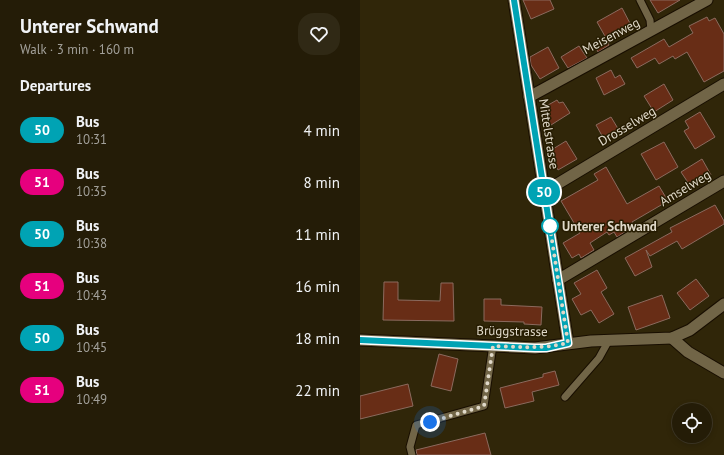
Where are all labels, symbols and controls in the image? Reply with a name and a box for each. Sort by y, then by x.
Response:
button: heart [298,13,340,55]
text: Unterer Schwand [20,14,159,38]
street label: Meisenweg [579,14,643,58]
text: Walk · 3 min · 160 m [20,41,134,58]
text: Departures [20,76,91,95]
street label: Mittelstrasse [535,98,563,170]
street label: Drosselweg [595,102,659,150]
text: Bus [76,112,99,131]
text: 50 [34,121,50,139]
text: 4 min [303,121,340,140]
text: 10:31 [76,131,107,148]
text: Bus [76,164,99,183]
street label: Amselweg [656,166,714,210]
text: 51 [34,173,50,191]
text: 8 min [303,173,340,192]
line badge: 50 [526,179,562,205]
text: 10:35 [76,183,107,200]
text: 50 [536,183,552,201]
text: Bus [76,216,99,235]
marker: Unterer Schwand [541,217,559,235]
place label: Unterer Schwand [562,218,657,235]
text: 50 [34,225,50,243]
text: 11 min [295,225,340,244]
text: 10:38 [76,235,107,252]
text: Bus [76,268,99,287]
text: 51 [34,277,50,295]
text: 16 min [295,277,340,296]
text: 10:43 [76,287,107,304]
text: Bus [76,320,99,339]
street label: Brüggstrasse [476,322,548,340]
text: 50 [34,329,50,347]
text: 18 min [295,329,340,348]
text: 10:45 [76,339,107,356]
text: Bus [76,372,99,391]
text: 51 [34,381,50,399]
text: 22 min [295,381,340,400]
text: 10:49 [76,391,107,408]
map controls [672,403,712,443]
button: locate [672,403,712,443]
your location [420,412,440,432]

